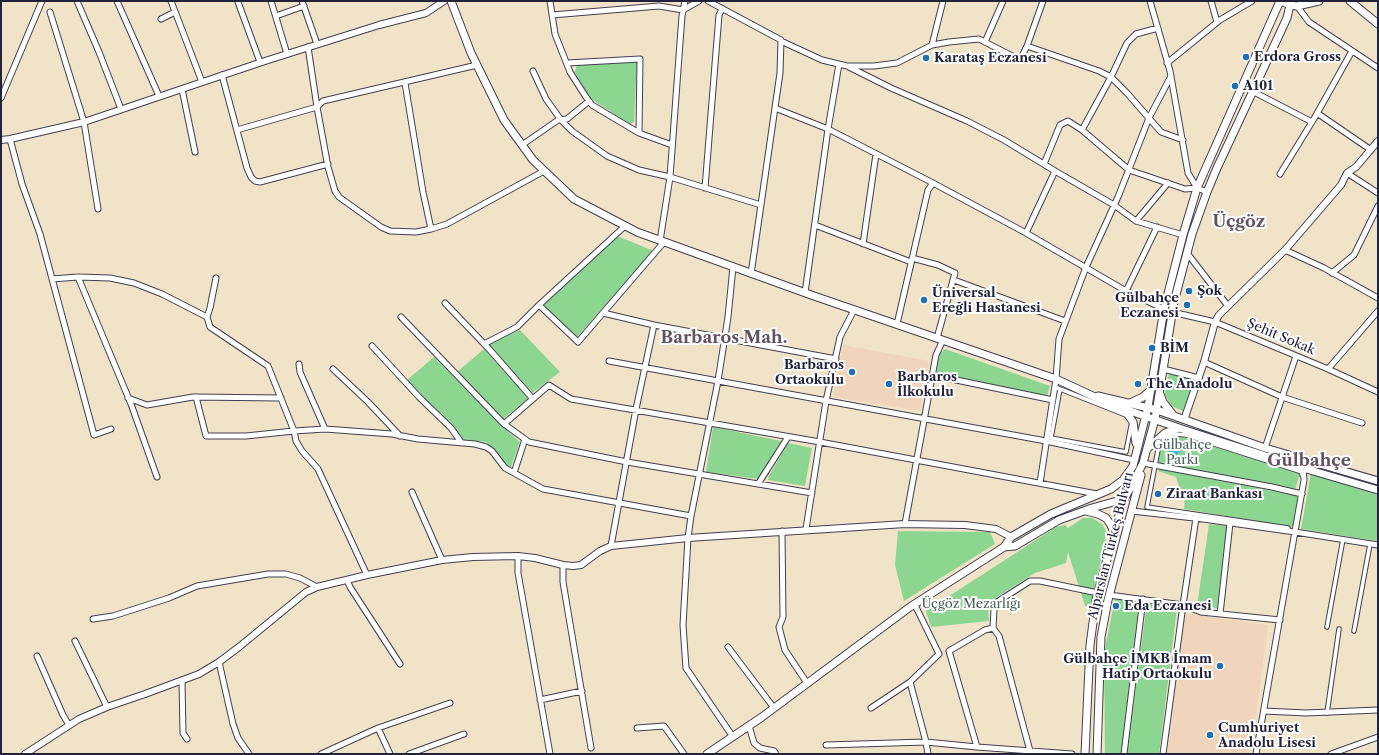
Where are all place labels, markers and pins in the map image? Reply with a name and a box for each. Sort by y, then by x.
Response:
place label: Erdora Gross [1254,49,1341,65]
place label: Karataş Eczanesi [934,50,1047,66]
marker: Erdora Gross [1241,52,1251,62]
marker: Karataş Eczanesi [921,53,931,63]
place label: A101 [1243,78,1273,94]
marker: A101 [1230,81,1240,91]
place label: Şok [1197,283,1222,299]
place label: Üniversal Ereğli Hastanesi [932,285,1041,316]
marker: Şok [1184,286,1194,296]
place label: Gülbahçe Eczanesi [1115,290,1179,321]
marker: Üniversal Ereğli Hastanesi [919,295,929,305]
marker: Gülbahçe Eczanesi [1182,300,1192,310]
place label: BİM [1160,340,1189,356]
marker: BİM [1147,343,1157,353]
place label: Barbaros Ortaokulu [775,357,844,388]
marker: Barbaros Ortaokulu [847,367,857,377]
place label: Barbaros İlkokulu [897,369,957,400]
place label: The Anadolu [1146,376,1233,392]
marker: Barbaros İlkokulu [884,379,894,389]
marker: The Anadolu [1133,379,1143,389]
place label: Ziraat Bankası [1166,486,1262,502]
marker: Ziraat Bankası [1153,489,1163,499]
place label: Eda Eczanesi [1124,598,1212,614]
marker: Eda Eczanesi [1111,601,1121,611]
place label: Gülbahçe İMKB İmam Hatip Ortaokulu [1063,651,1212,682]
marker: Gülbahçe İMKB İmam Hatip Ortaokulu [1215,661,1225,671]
place label: Cumhuriyet Anadolu Lisesi [1218,720,1316,751]
marker: Cumhuriyet Anadolu Lisesi [1205,730,1215,740]

